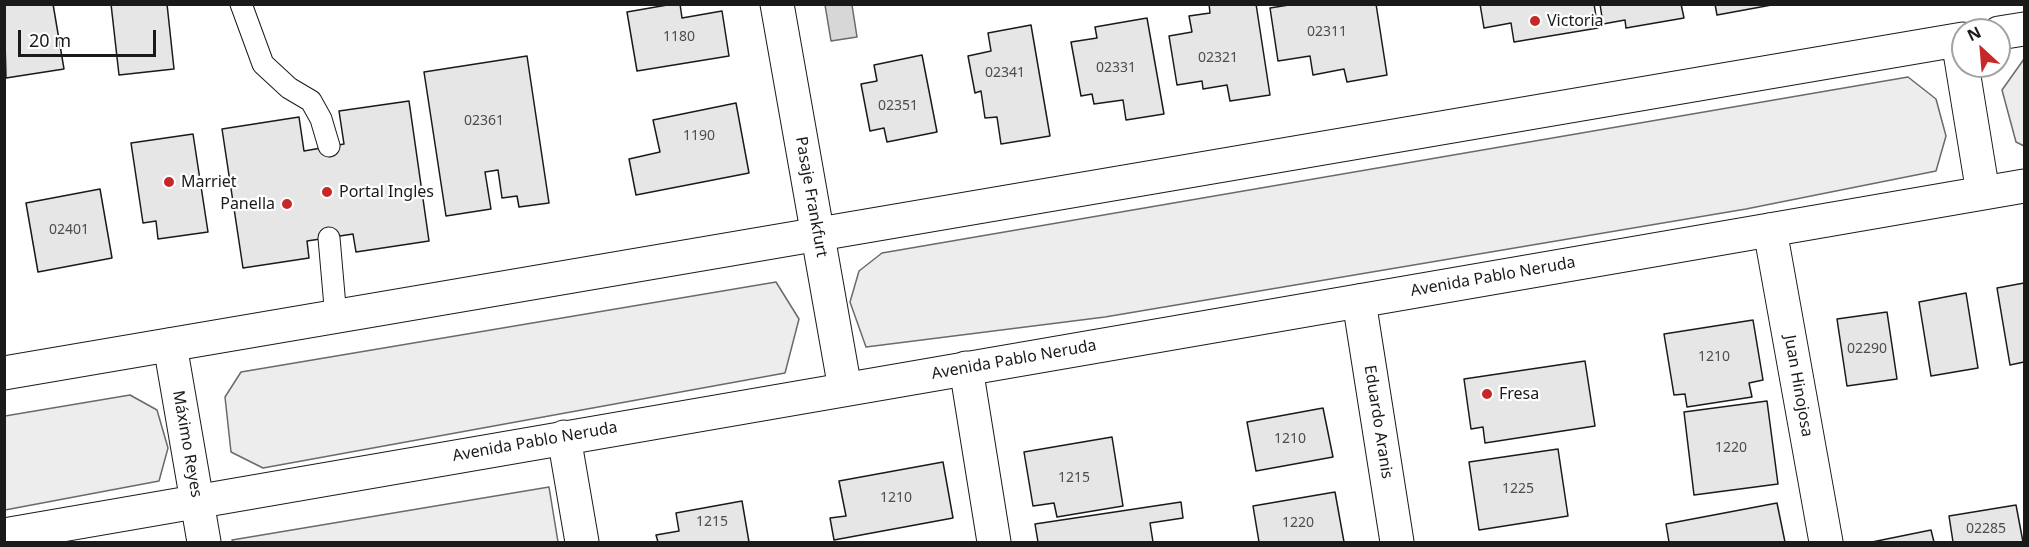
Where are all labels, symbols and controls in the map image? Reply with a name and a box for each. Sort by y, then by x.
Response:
place label: Victoria [1547,11,1604,31]
marker: Victoria [1528,14,1542,28]
scale bar [21,18,159,56]
north arrow [1951,18,2011,78]
text: N [1963,21,1985,46]
house number: 02311 [1307,24,1347,40]
text: 20 m [29,28,71,52]
house number: 1180 [663,29,695,45]
house number: 02321 [1198,50,1238,66]
house number: 02331 [1096,60,1136,76]
house number: 02341 [985,65,1025,81]
house number: 02351 [878,98,918,114]
house number: 02361 [464,113,504,129]
house number: 1190 [683,128,715,144]
street label: Pasaje Frankfurt [791,135,831,259]
place label: Marriet [181,172,237,192]
marker: Marriet [162,175,176,189]
place label: Portal Ingles [339,182,434,202]
marker: Portal Ingles [320,185,334,199]
place label: Panella [220,194,275,214]
marker: Panella [280,197,294,211]
house number: 02401 [49,222,89,238]
street label: Avenida Pablo Neruda [1409,253,1577,301]
street label: Juan Hinojosa [1780,333,1816,439]
street label: Avenida Pablo Neruda [930,336,1098,384]
house number: 02290 [1847,341,1887,357]
house number: 1210 [1698,349,1730,365]
street label: Eduardo Aranis [1360,364,1396,480]
place label: Fresa [1499,384,1539,404]
marker: Fresa [1480,387,1494,401]
street label: Máximo Reyes [168,389,206,499]
street label: Avenida Pablo Neruda [451,418,619,466]
house number: 1210 [1274,431,1306,447]
house number: 1220 [1715,440,1747,456]
house number: 1215 [1058,470,1090,486]
house number: 1225 [1502,481,1534,497]
house number: 1210 [880,490,912,506]
house number: 1215 [696,514,728,530]
house number: 1220 [1282,515,1314,531]
house number: 02285 [1966,521,2006,537]

